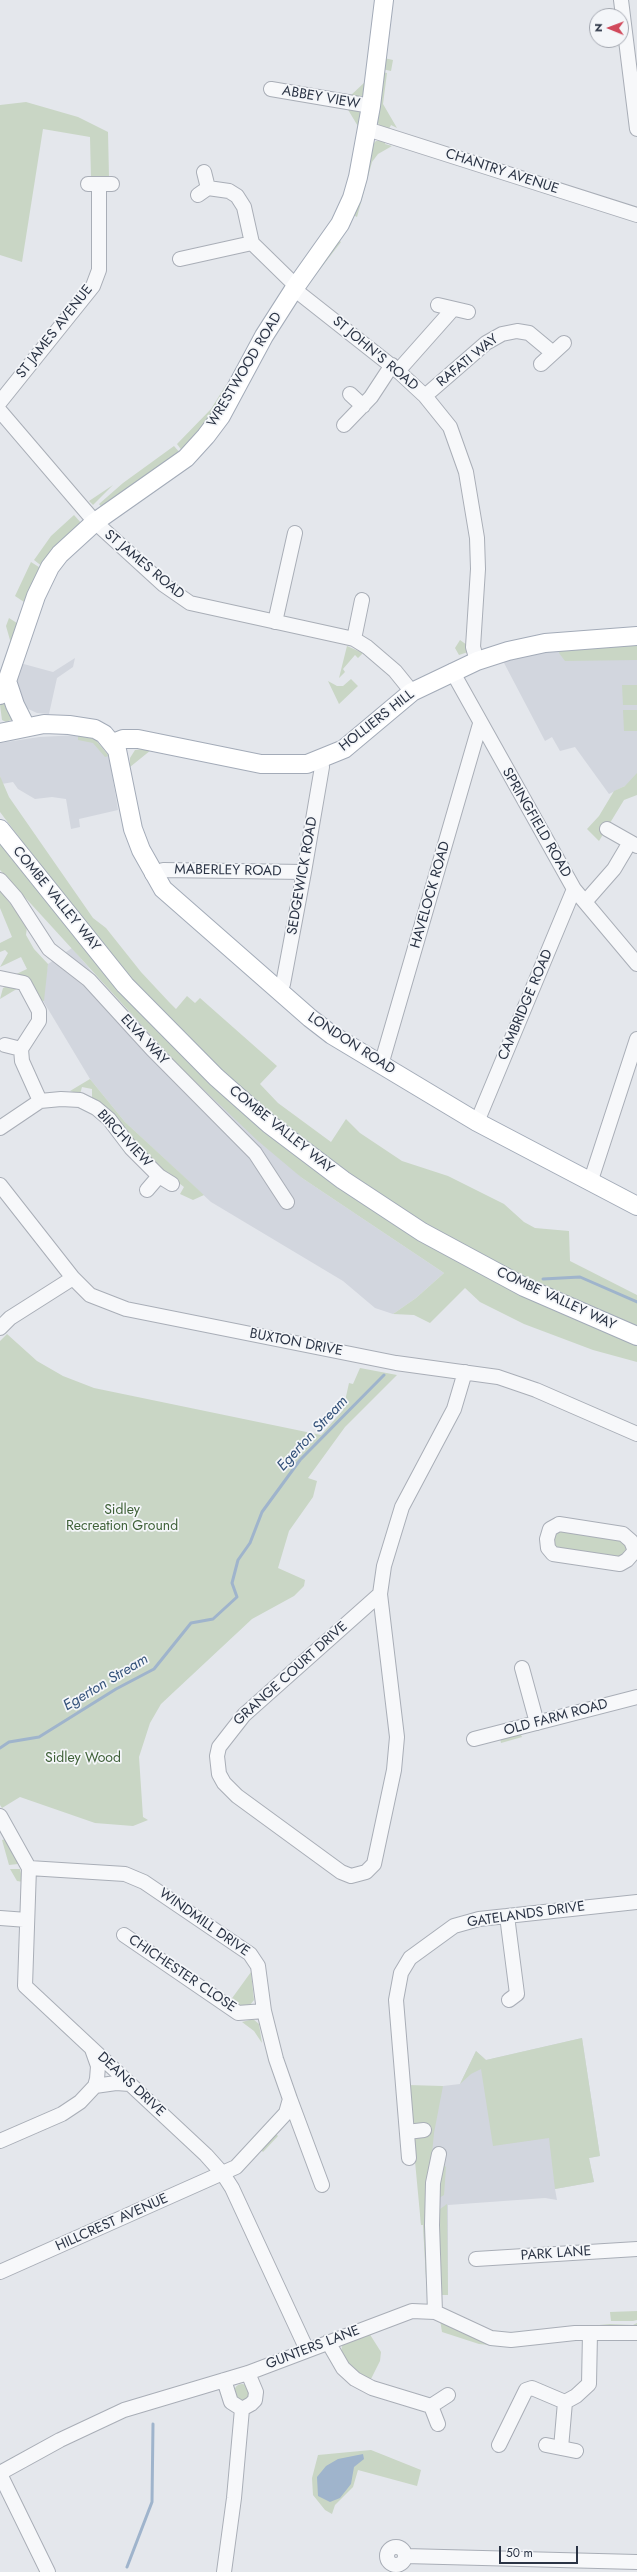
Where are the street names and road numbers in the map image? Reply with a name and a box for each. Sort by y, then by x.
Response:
street label: ABBEY VIEW [281,83,361,113]
street label: CHANTRY AVENUE [443,146,561,198]
street label: ST JAMES AVENUE [13,282,97,382]
street label: WRESTWOOD ROAD [204,310,286,430]
street label: ST JOHN'S ROAD [329,313,421,395]
street label: RAFATI WAY [434,331,502,391]
street label: ST JAMES ROAD [101,527,187,603]
street label: HOLLIERS HILL [336,687,418,755]
street label: SPRINGFIELD ROAD [498,765,574,881]
street label: SEDGEWICK ROAD [284,816,322,936]
street label: HAVELOCK ROAD [408,839,454,951]
street label: COMBE VALLEY WAY [9,843,103,955]
street label: MABERLEY ROAD [174,862,282,880]
street label: CAMBRIDGE ROAD [495,947,557,1063]
street label: LONDON ROAD [304,1010,398,1078]
street label: ELVA WAY [117,1011,171,1069]
street label: COMBE VALLEY WAY [225,1083,337,1177]
street label: BIRCHVIEW [93,1107,155,1171]
street label: COMBE VALLEY WAY [494,1264,618,1334]
street label: BUXTON DRIVE [248,1326,344,1360]
street label: GRANGE COURT DRIVE [231,1619,351,1729]
street label: OLD FARM ROAD [502,1696,610,1740]
street label: WINDMILL DRIVE [155,1885,253,1961]
street label: GATELANDS DRIVE [466,1898,586,1932]
street label: CHICHESTER CLOSE [125,1932,239,2016]
street label: DEANS DRIVE [93,2049,169,2121]
street label: HILLCREST AVENUE [53,2191,171,2255]
street label: PARK LANE [520,2243,592,2265]
street label: GUNTERS LANE [264,2322,362,2374]

